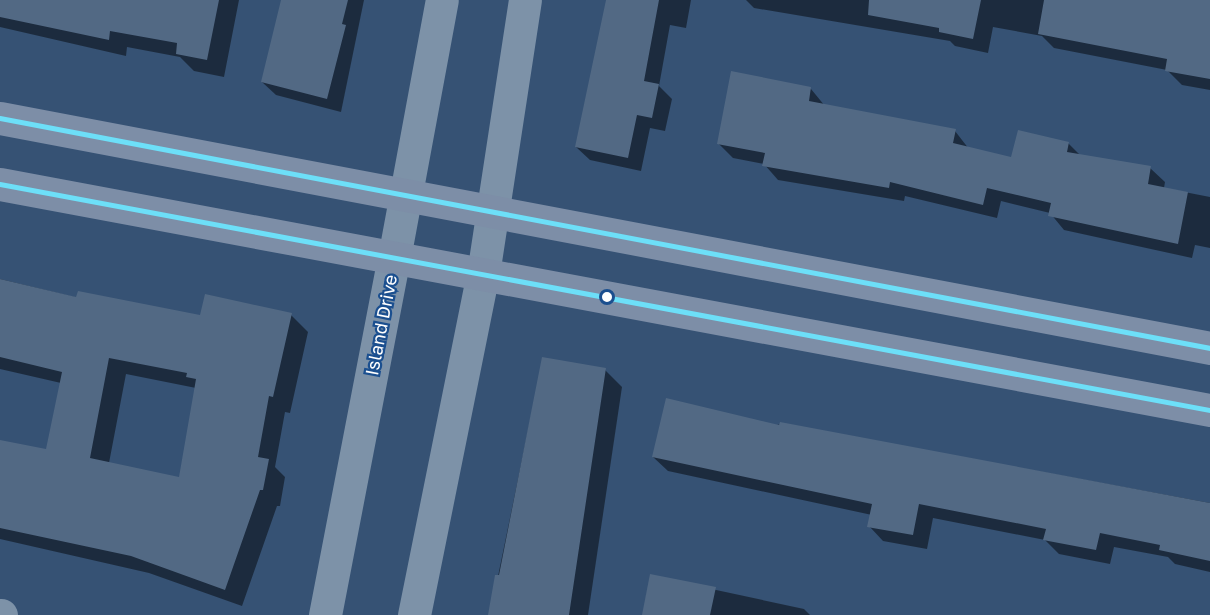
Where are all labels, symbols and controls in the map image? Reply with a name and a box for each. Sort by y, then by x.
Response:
street label: Island Drive [361,273,401,377]
unlabelled marker [601,291,613,303]

